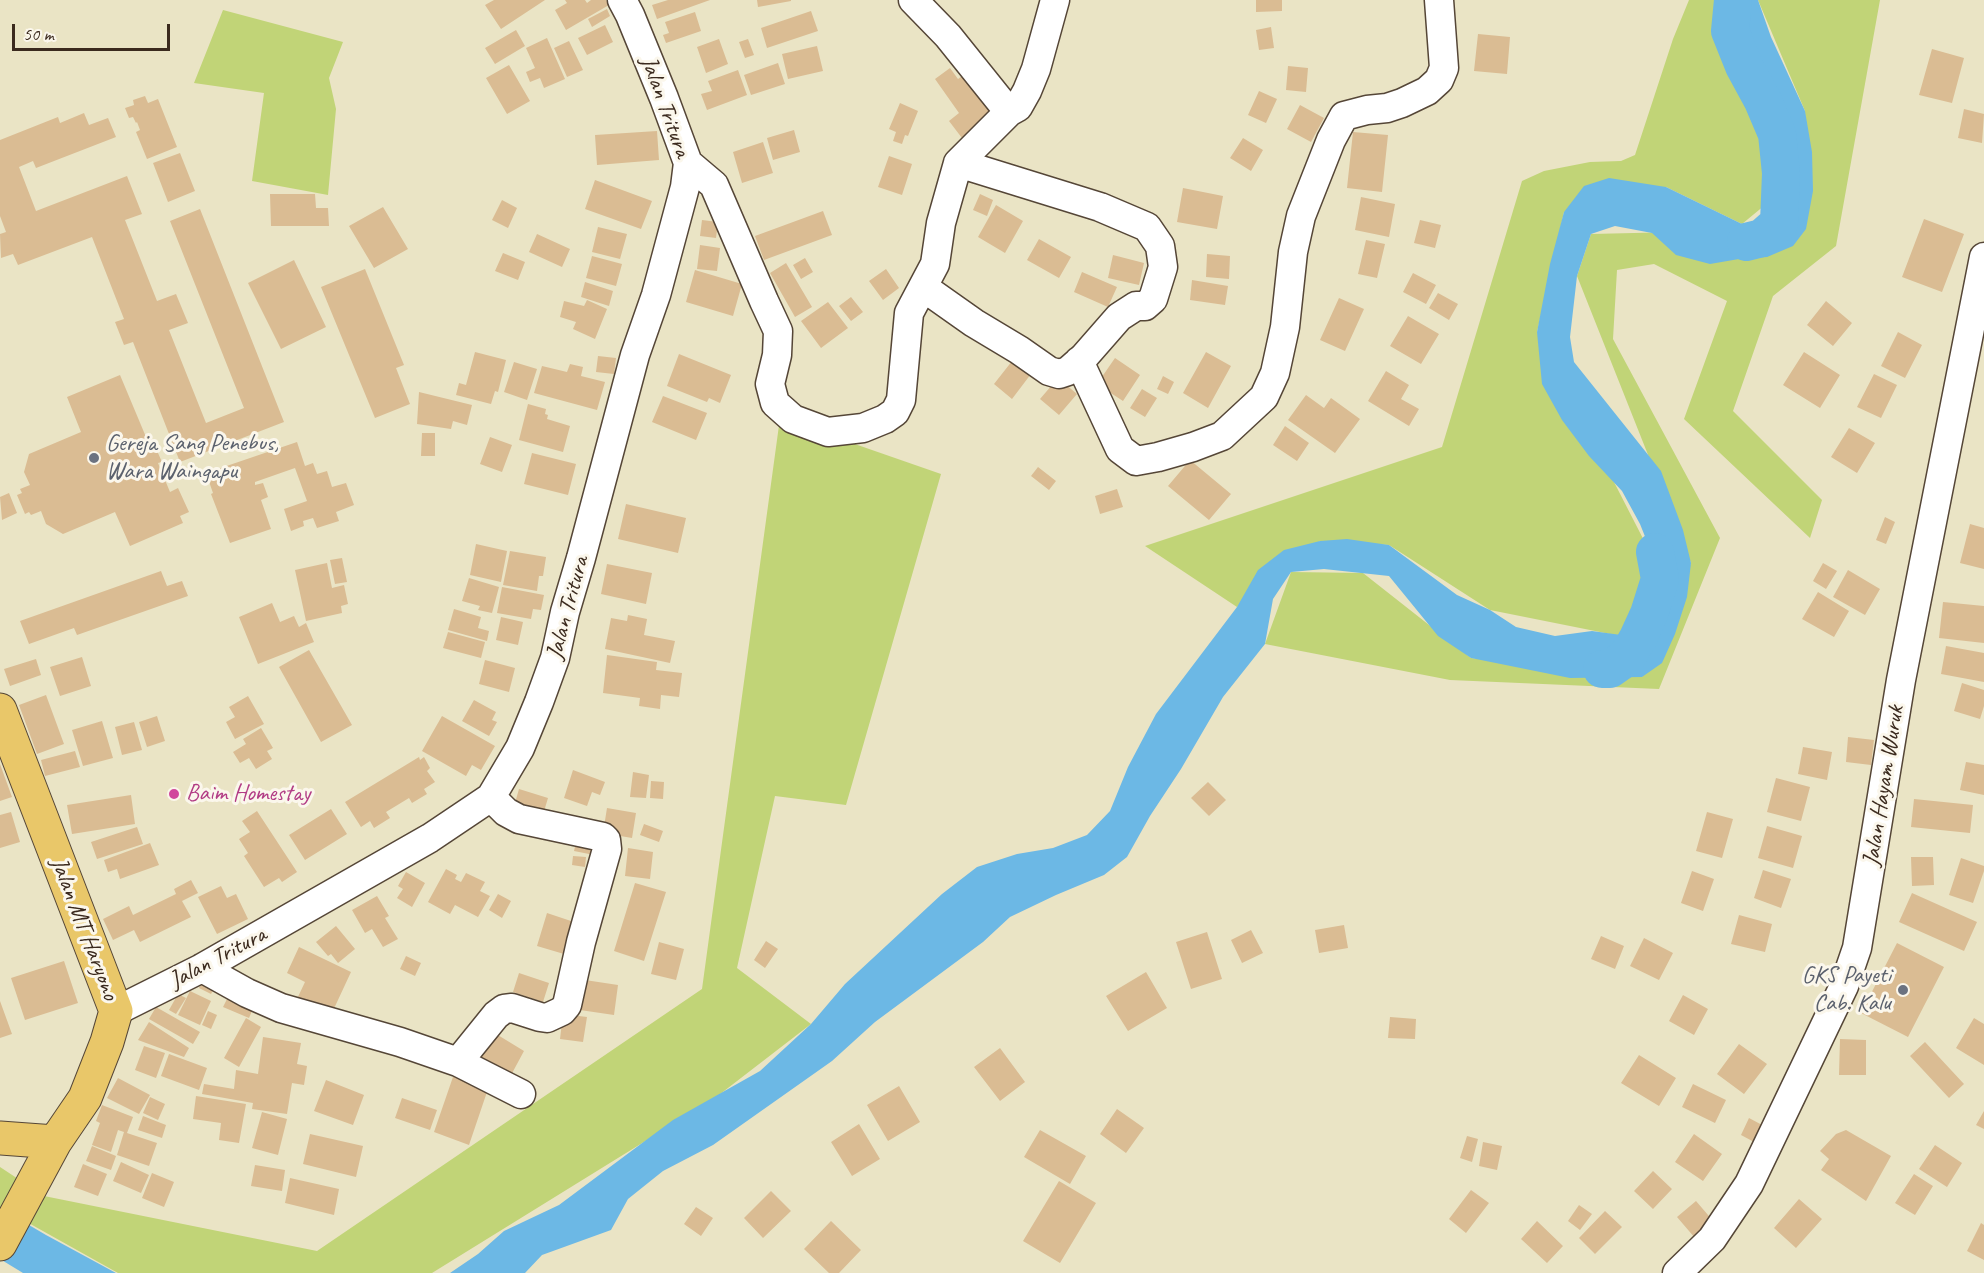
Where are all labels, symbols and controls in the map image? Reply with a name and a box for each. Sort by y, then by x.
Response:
scale bar [15,12,172,50]
text: 50 m [23,23,54,45]
street label: Jalan Tritura [633,53,697,161]
place label: Gereja Sang Penebus, Wara Waingapu [106,430,279,486]
marker: Gereja Sang Penebus, Wara Waingapu [87,451,101,465]
street label: Jalan Tritura [540,553,596,663]
street label: Jalan Hayam Wuruk [1857,704,1911,868]
place label: Baim Homestay [186,780,310,808]
marker: Baim Homestay [167,787,181,801]
street label: Jalan MT Haryono [44,854,124,1004]
street label: Jalan Tritura [165,921,271,995]
place label: GKS Payeti Cab. Kalu [1802,962,1891,1018]
marker: GKS Payeti Cab. Kalu [1896,983,1910,997]

